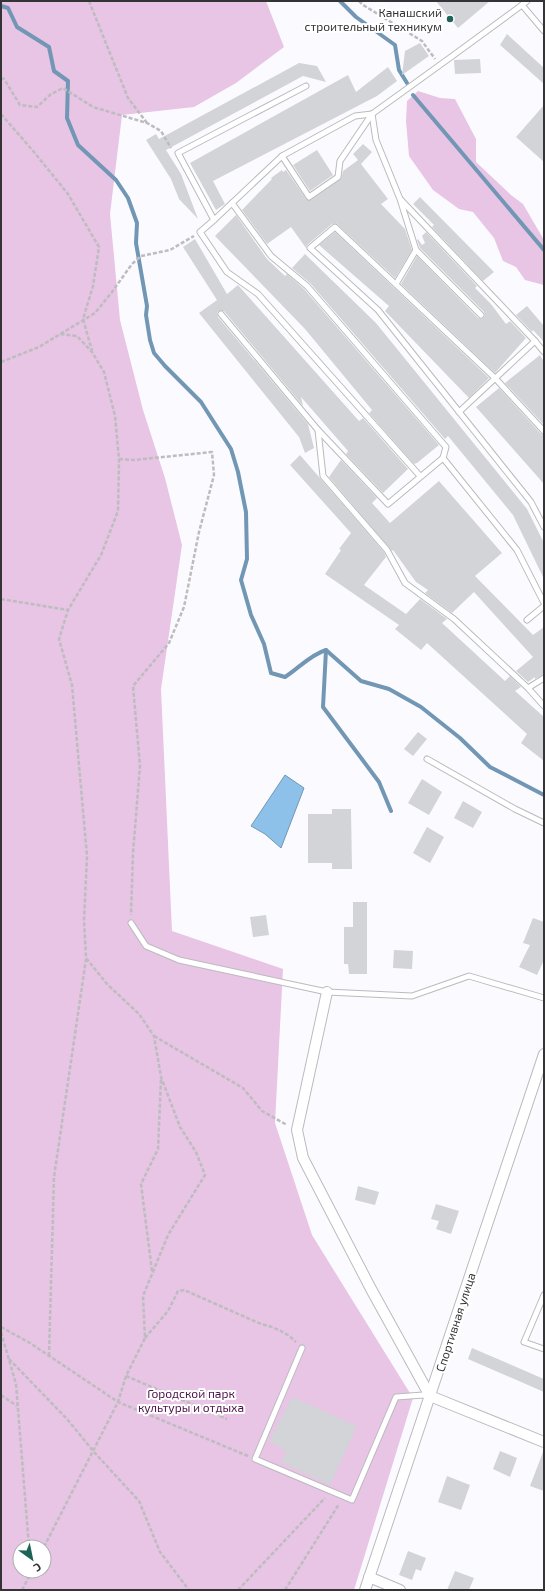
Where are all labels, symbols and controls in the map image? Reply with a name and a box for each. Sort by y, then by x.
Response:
place label: Канашский строительный техникум [304,5,442,34]
marker: Канашский строительный техникум [445,14,455,24]
street label: Спортивная улица [432,1271,479,1374]
park label: Городской парк культуры и отдыха [138,1386,244,1415]
north arrow [12,1539,52,1579]
text: С [31,1561,44,1575]

